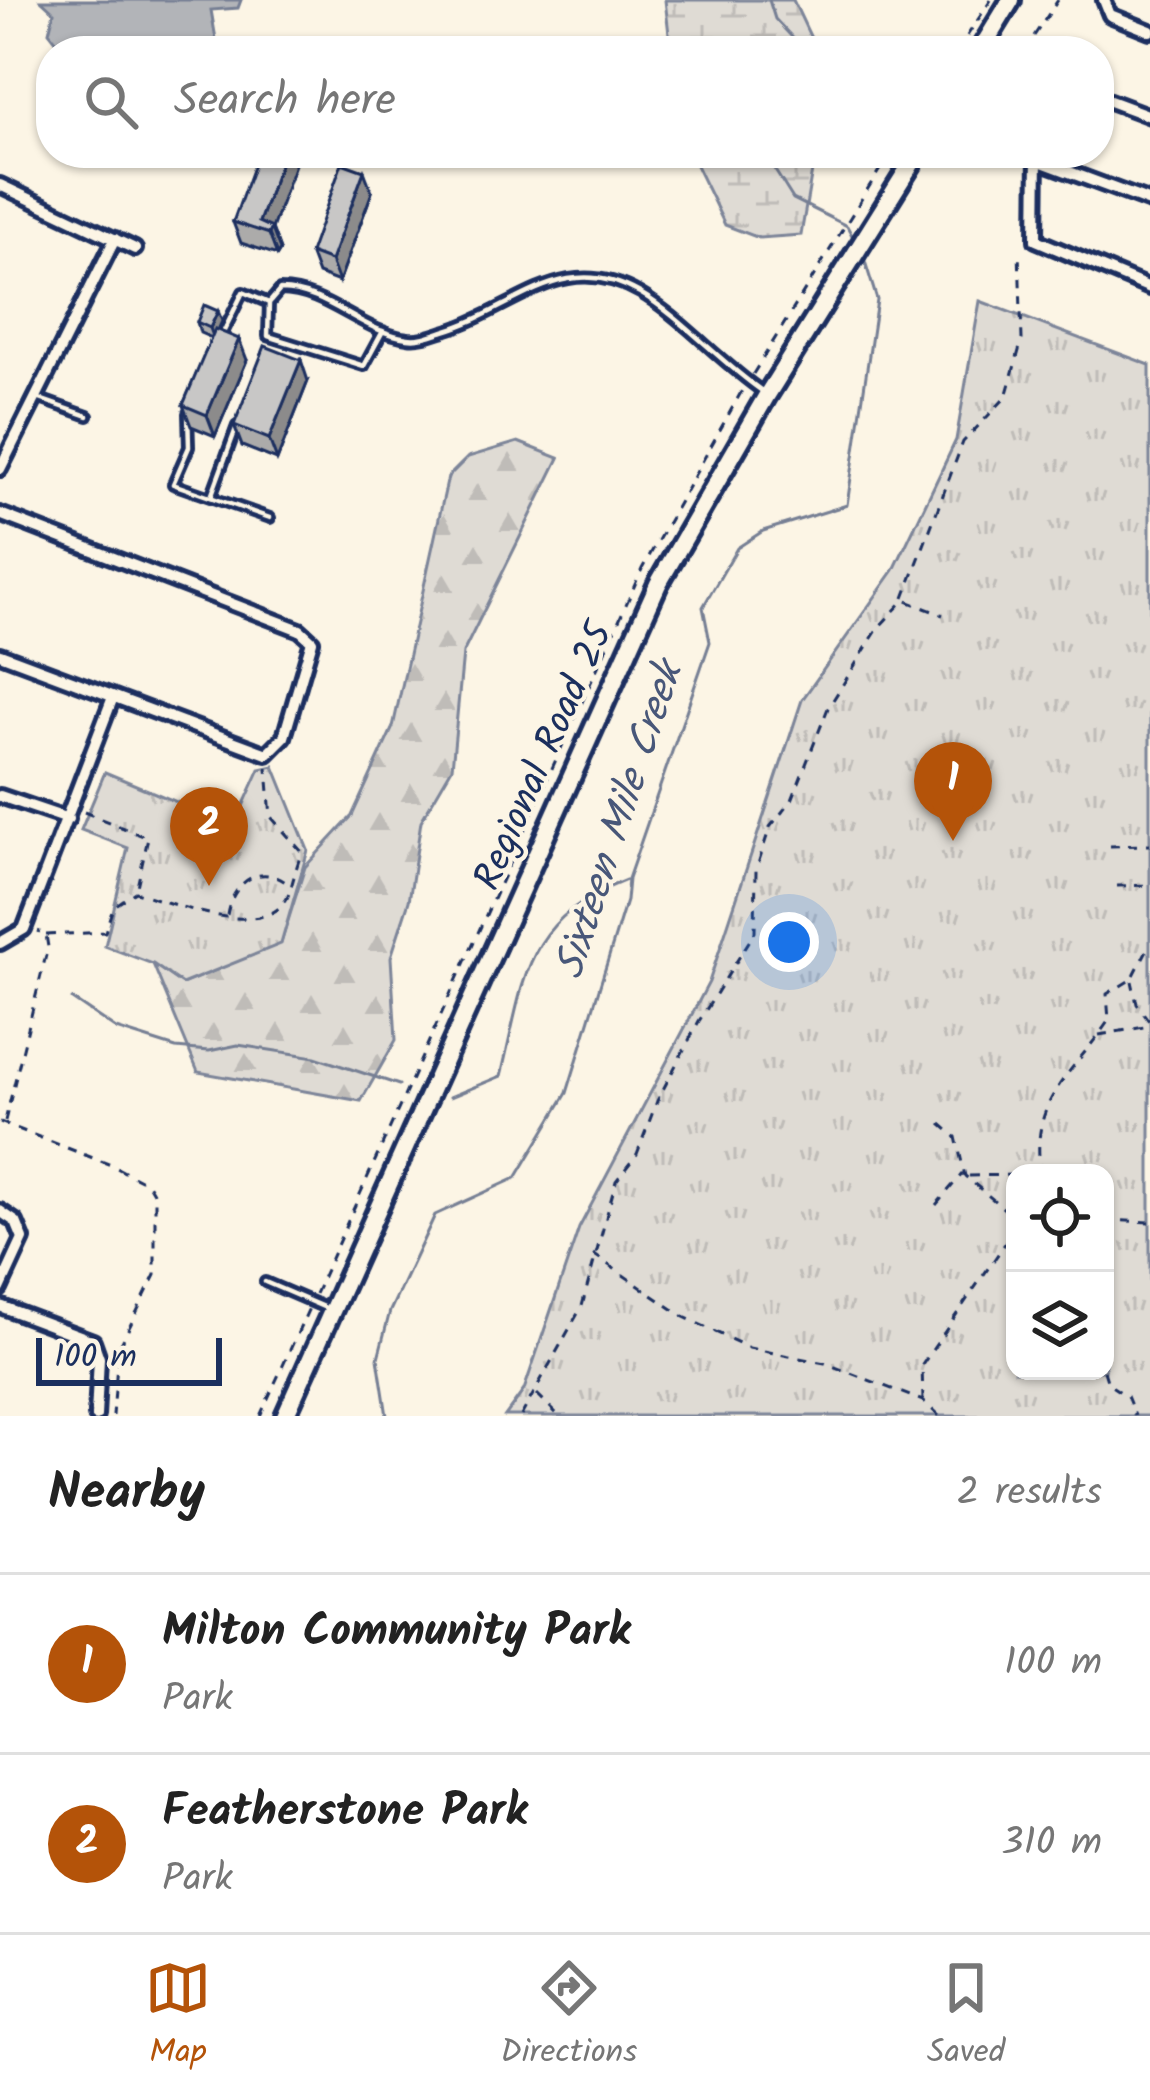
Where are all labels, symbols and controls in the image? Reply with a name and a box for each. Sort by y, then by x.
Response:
search box [36,36,1114,168]
text: Search here [174,66,396,138]
icon: search [78,69,144,135]
street label: Regional Road 25 [458,610,633,901]
water label: Sixteen Mile Creek [537,649,704,988]
pin: 1 [914,742,992,841]
pin: 2 [170,787,248,886]
your location [759,912,819,972]
map controls [1006,1164,1114,1380]
button: locate [1006,1164,1114,1272]
button: layers [1006,1272,1114,1380]
scale bar [36,1332,222,1385]
text: 100 m [54,1332,137,1385]
text: Nearby [48,1454,205,1535]
text: 2 results [957,1463,1102,1525]
text: Milton Community Park [162,1597,630,1669]
text: 1 [81,1633,93,1695]
text: 100 m [1004,1633,1102,1695]
text: Park [162,1669,233,1731]
text: Featherstone Park [162,1777,527,1849]
text: 2 [76,1813,98,1875]
text: 310 m [1001,1813,1102,1875]
text: Park [162,1849,233,1911]
tab: Map [145,1955,211,2080]
tab: Directions [500,1955,637,2080]
tab: Saved [927,1955,1005,2080]

